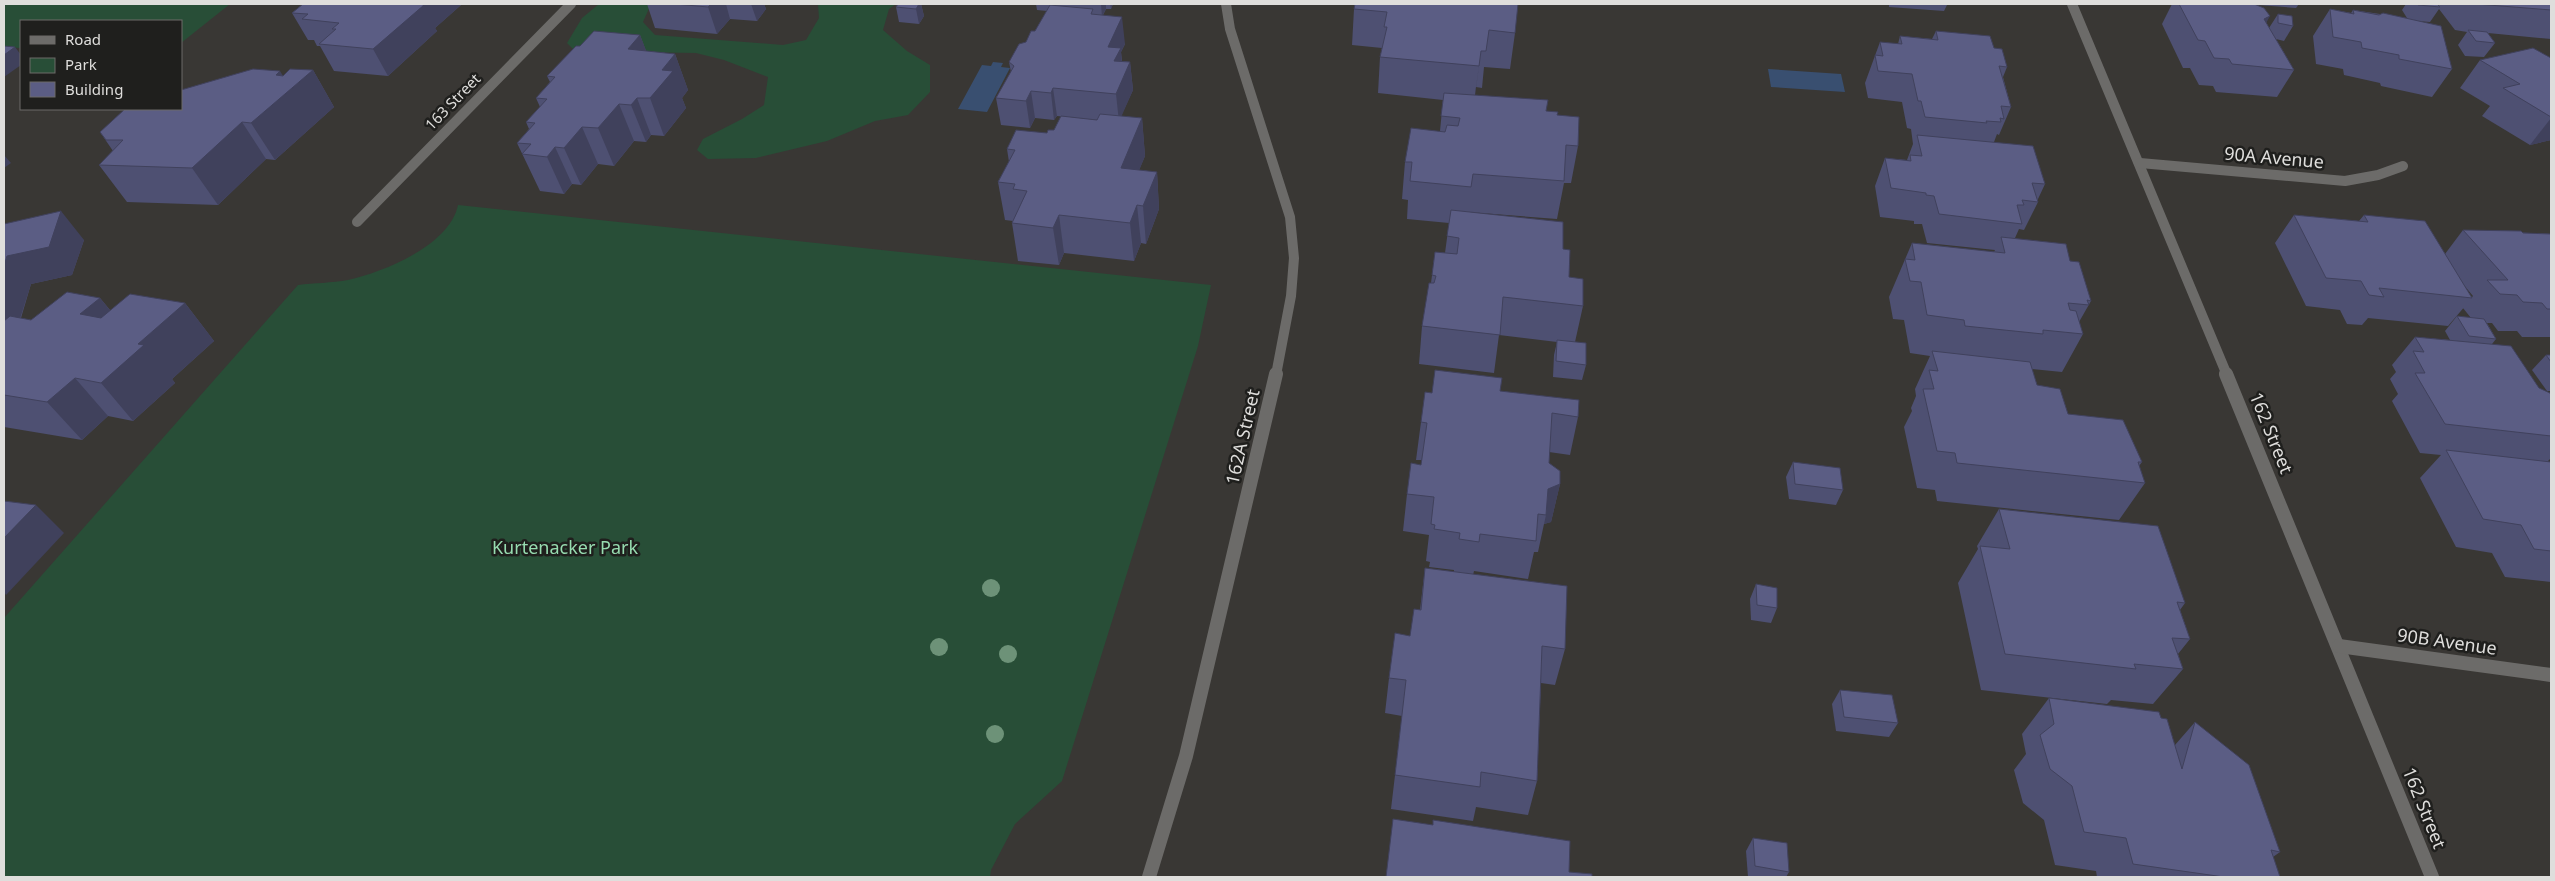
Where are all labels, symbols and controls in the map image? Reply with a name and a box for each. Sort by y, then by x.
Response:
legend [20,20,182,110]
text: Road [65,29,101,49]
text: Park [65,54,97,74]
street label: 163 Street [420,68,485,134]
text: Building [65,79,123,99]
street label: 90A Avenue [2223,141,2325,173]
street label: 162A Street [1219,386,1265,487]
street label: 162 Street [2245,388,2299,477]
park label: Kurtenacker Park [492,535,638,559]
street label: 90B Avenue [2396,622,2498,660]
street label: 162 Street [2398,763,2452,852]

